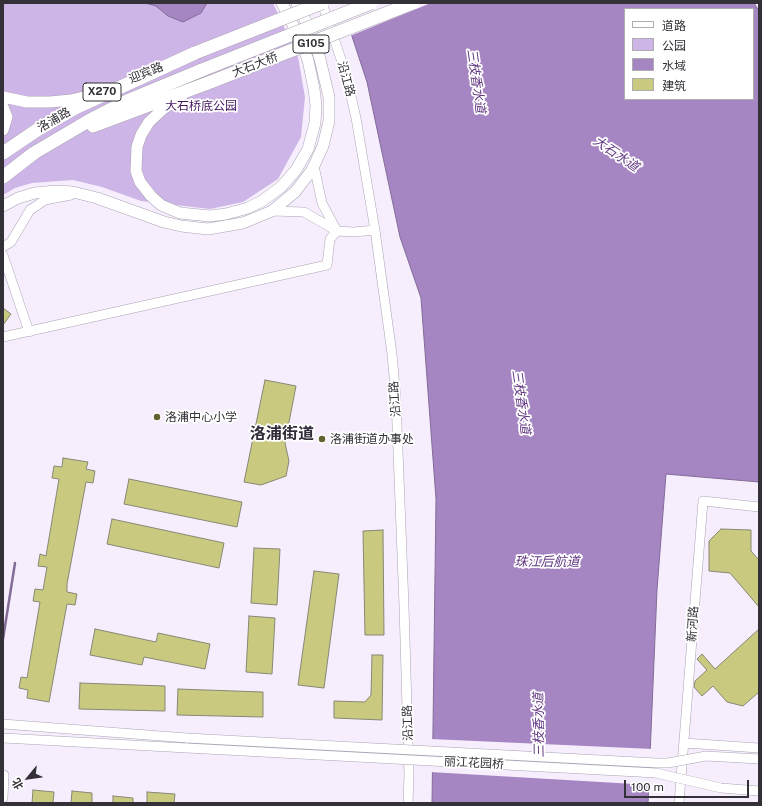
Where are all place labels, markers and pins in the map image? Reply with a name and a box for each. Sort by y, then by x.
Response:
place label: 洛浦中心小学 [165,410,237,424]
marker: 洛浦中心小学 [152,412,162,422]
place label: 洛浦街道办事处 [330,432,414,446]
marker: 洛浦街道办事处 [317,434,327,444]

